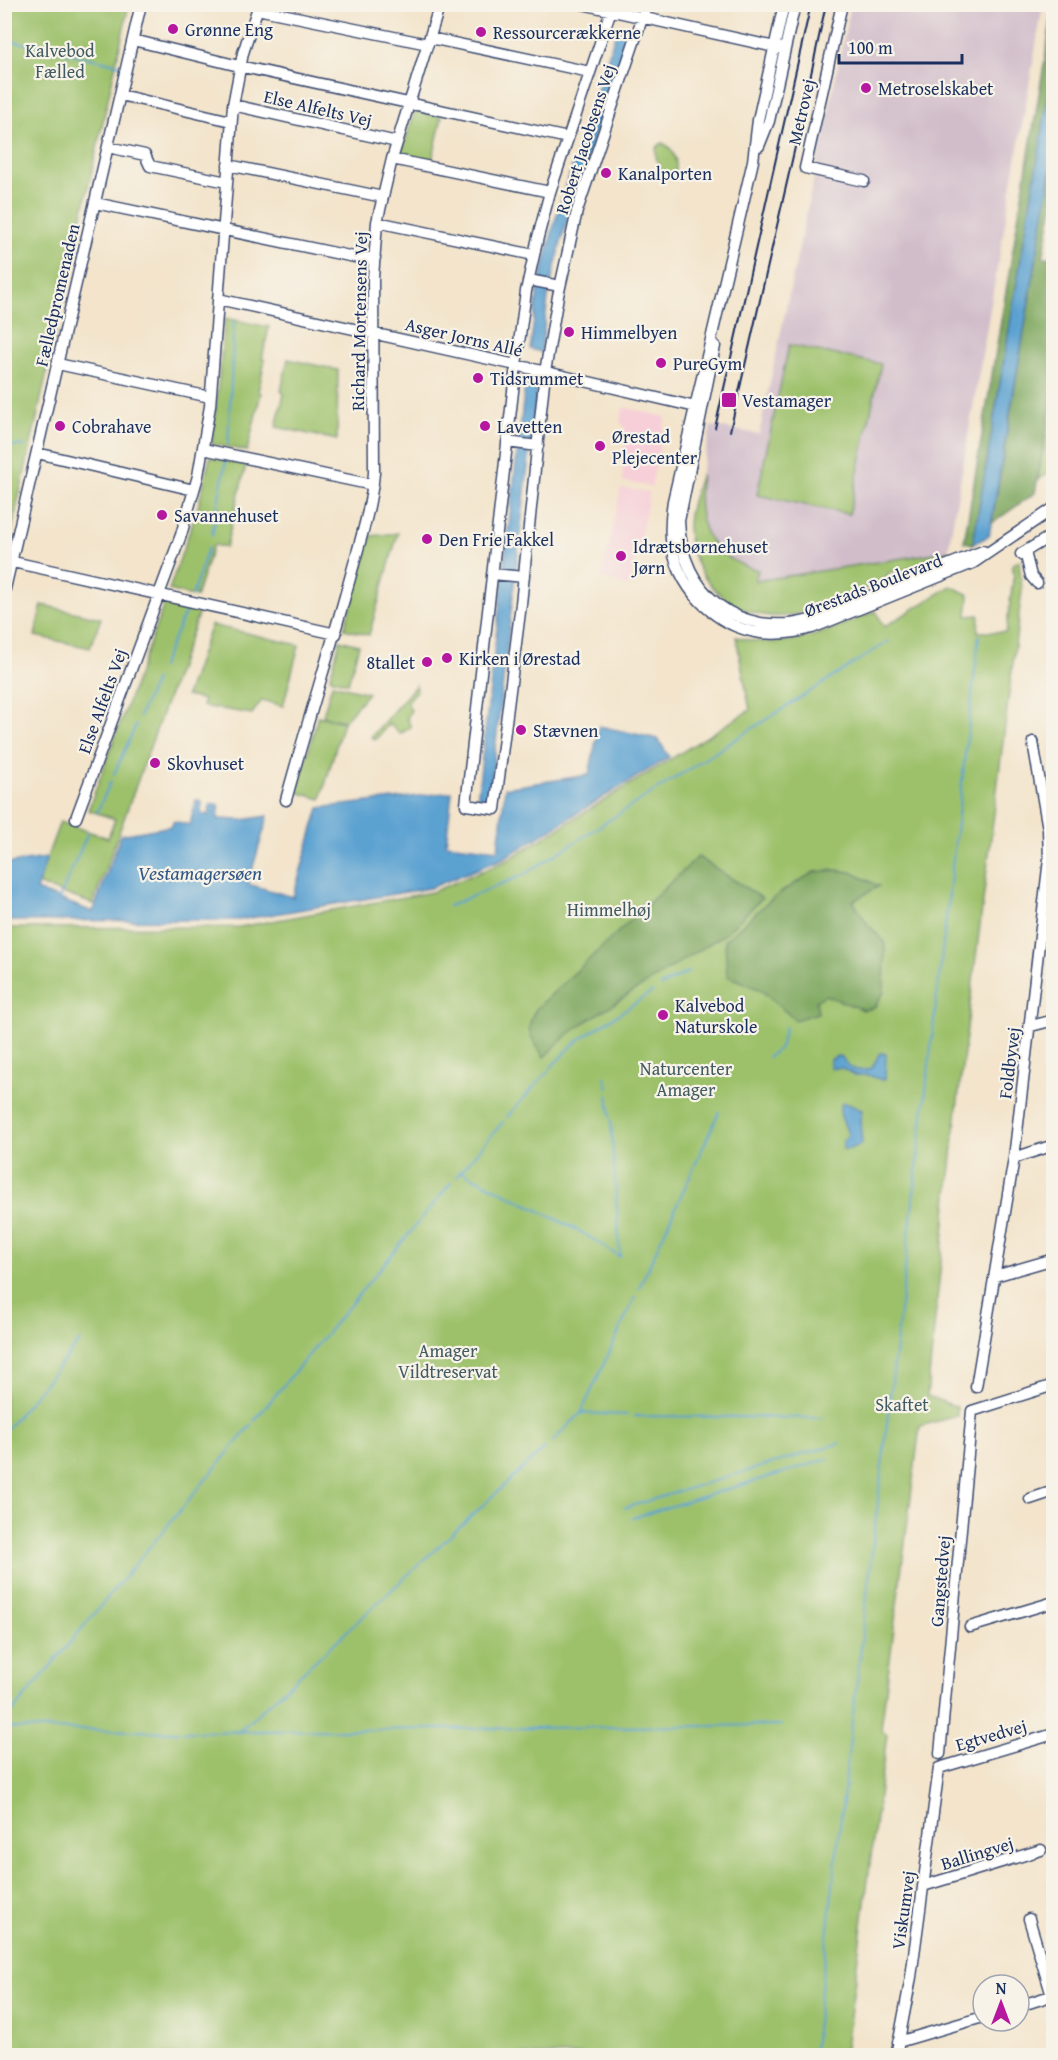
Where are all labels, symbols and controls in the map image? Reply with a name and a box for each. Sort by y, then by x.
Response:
place label: Grønne Eng [185,16,273,43]
place label: Ressourcerækkerne [493,19,641,46]
marker: Grønne Eng [166,22,180,36]
marker: Ressourcerækkerne [474,25,488,39]
scale bar [839,27,962,65]
text: 100 m [848,34,893,61]
park label: Kalvebod Fælled [25,37,95,85]
street label: Robert Jacobsens Vej [548,60,622,218]
place label: Metroselskabet [878,75,994,102]
street label: Metrovej [780,76,822,148]
marker: Metroselskabet [859,81,873,95]
street label: Else Alfelts Vej [261,82,375,134]
place label: Kanalporten [618,160,712,187]
marker: Kanalporten [599,166,613,180]
street label: Fælledpromenaden [27,221,87,369]
street label: Richard Mortensens Vej [344,231,374,411]
street label: Asger Jorns Allé [403,310,525,364]
place label: Himmelbyen [581,319,677,346]
marker: Himmelbyen [562,325,576,339]
place label: PureGym [673,350,743,377]
marker: PureGym [654,356,668,370]
place label: Tidsrummet [490,365,584,392]
marker: Tidsrummet [471,371,485,385]
place label: Vestamager [742,387,832,414]
marker: Vestamager [720,391,738,409]
place label: Cobrahave [72,413,151,440]
place label: Lavetten [497,413,562,440]
marker: Cobrahave [53,419,67,433]
marker: Lavetten [478,419,492,433]
place label: Ørestad Plejecenter [612,423,698,471]
marker: Ørestad Plejecenter [593,439,607,453]
place label: Savannehuset [174,502,279,529]
marker: Savannehuset [155,508,169,522]
place label: Den Frie Fakkel [439,526,554,553]
marker: Den Frie Fakkel [420,532,434,546]
place label: Idrætsbørnehuset Jørn [631,533,769,581]
street label: Ørestads Boulevard [800,546,946,624]
marker: Idrætsbørnehuset Jørn [614,549,628,563]
street label: Else Alfelts Vej [70,644,134,758]
place label: Kirken i Ørestad [459,645,581,672]
place label: 8tallet [367,649,416,676]
marker: Kirken i Ørestad [440,651,454,665]
marker: 8tallet [420,655,434,669]
place label: Stævnen [533,717,598,744]
marker: Stævnen [514,723,528,737]
place label: Skovhuset [167,750,245,777]
marker: Skovhuset [148,756,162,770]
water label: Vestamagersøen [138,858,262,887]
park label: Himmelhøj [567,896,651,923]
place label: Kalvebod Naturskole [675,992,757,1040]
marker: Kalvebod Naturskole [656,1008,670,1022]
street label: Foldbyvej [991,1026,1027,1100]
park label: Naturcenter Amager [640,1055,733,1103]
park label: Amager Vildtreservat [398,1337,499,1385]
park label: Skaftet [875,1391,929,1418]
street label: Gangstedvej [923,1534,957,1628]
street label: Egtvedvej [952,1712,1030,1758]
street label: Ballingvej [937,1829,1017,1877]
street label: Viskumvej [884,1869,922,1951]
north arrow [971,1973,1031,2033]
text: N [996,1976,1007,2000]

